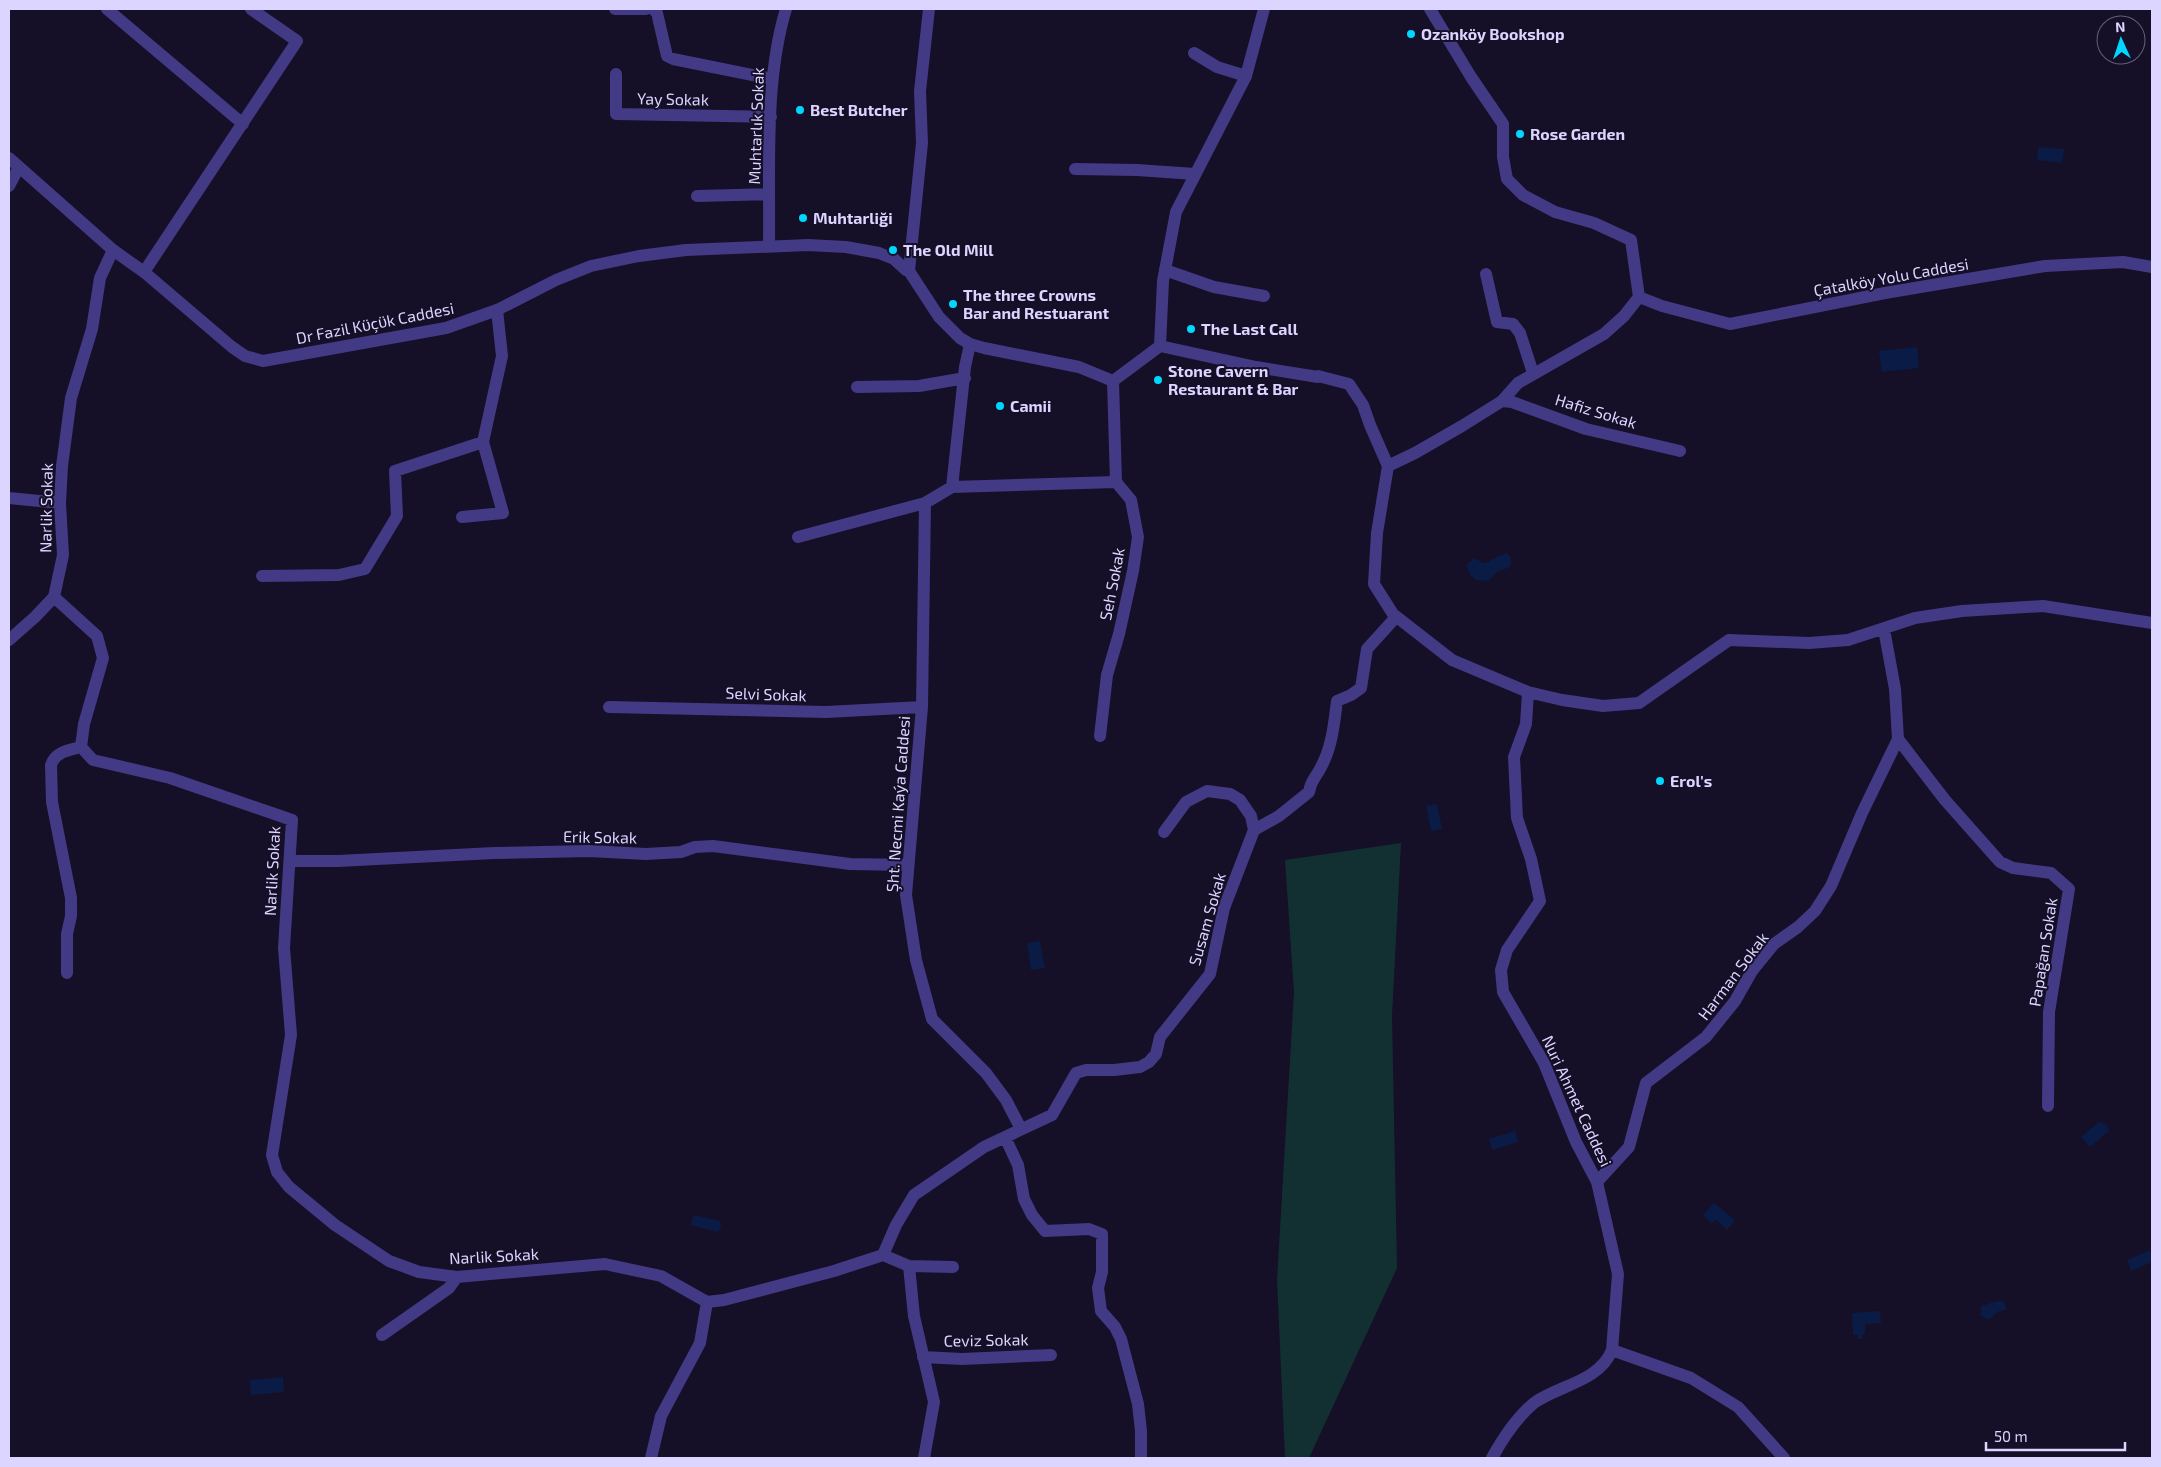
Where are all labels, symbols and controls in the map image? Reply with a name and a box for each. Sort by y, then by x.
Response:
north arrow [2096,15,2146,65]
text: N [2115,18,2126,35]
place label: Ozanköy Bookshop [1421,24,1564,44]
marker: Ozanköy Bookshop [1405,28,1417,40]
street label: Muhtarlık Sokak [744,67,767,185]
street label: Yay Sokak [637,88,709,109]
place label: Best Butcher [810,100,908,119]
marker: Best Butcher [794,104,806,116]
place label: Rose Garden [1530,124,1625,143]
marker: Rose Garden [1514,128,1526,140]
place label: Muhtarliği [813,208,893,227]
marker: Muhtarliği [797,212,809,224]
place label: The Old Mill [903,240,994,259]
marker: The Old Mill [887,244,899,256]
street label: Çatalköy Yolu Caddesi [1812,254,1970,300]
place label: The three Crowns Bar and Restuarant [963,285,1110,322]
street label: Dr Fazil Kϋçϋk Caddesi [294,298,456,348]
marker: The three Crowns Bar and Restuarant [947,298,959,310]
place label: The Last Call [1201,319,1299,338]
marker: The Last Call [1185,323,1197,335]
place label: Stone Cavern Restaurant & Bar [1168,361,1299,398]
marker: Stone Cavern Restaurant & Bar [1152,374,1164,386]
street label: Hafiz Sokak [1553,389,1639,432]
place label: Camii [1010,396,1051,415]
marker: Camii [994,400,1006,412]
street label: Narlik Sokak [35,463,56,553]
street label: Seh Sokak [1095,546,1128,622]
street label: Selvi Sokak [725,683,807,704]
street label: Şht. Necmi Kaýa Caddesi [882,715,914,893]
place label: Erol's [1670,771,1712,790]
marker: Erol's [1654,775,1666,787]
street label: Narlik Sokak [260,826,283,916]
street label: Erik Sokak [563,826,637,847]
street label: Susam Sokak [1184,870,1229,967]
street label: Papağan Sokak [2025,896,2060,1008]
street label: Harman Sokak [1694,928,1772,1023]
street label: Nuri Ahmet Caddesi [1539,1032,1616,1169]
street label: Narlik Sokak [449,1244,539,1267]
street label: Ceviz Sokak [943,1329,1029,1350]
scale bar [1986,1420,2125,1452]
text: 50 m [1994,1427,2028,1445]

